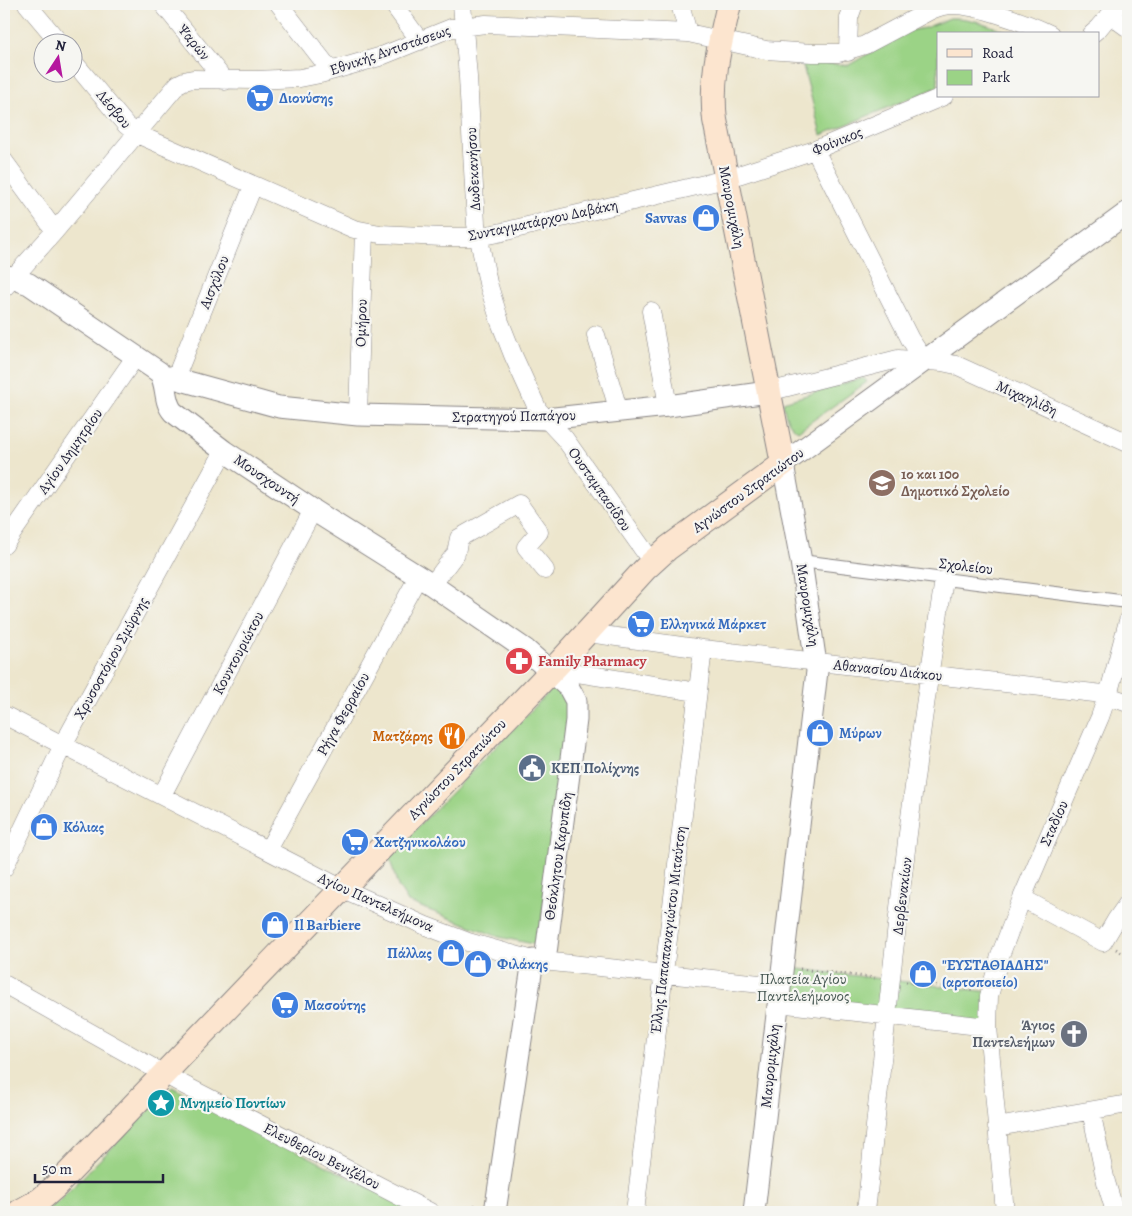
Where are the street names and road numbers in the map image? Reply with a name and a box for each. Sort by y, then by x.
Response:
street label: Ψαρών [173,20,215,64]
street label: Εθνικής Αντιστάσεως [327,20,453,80]
street label: Λέσβου [91,85,136,133]
street label: Φοίνικος [809,122,865,160]
street label: Δωδεκανήσου [461,127,485,211]
street label: Μαυρομιχάλη [714,164,750,250]
street label: Συνταγματάρχου Δαβάκη [466,194,620,246]
street label: Αισχύλου [194,252,234,313]
street label: Ομήρου [350,298,372,347]
street label: Μιχαηλίδη [993,376,1061,420]
street label: Αγίου Δημητρίου [32,404,107,499]
street label: Στρατηγού Παπάγου [452,405,576,427]
street label: Ουσταμπασίδου [564,443,636,535]
street label: Αγνώστου Στρατιώτου [687,443,808,538]
street label: Μουσχουντή [230,449,304,509]
street label: Σχολείου [938,553,994,579]
street label: Μαυρομιχάλη [792,562,824,648]
street label: Χρυσοστόμου Σμύρνης [69,593,153,723]
street label: Κουντουριώτου [208,608,268,698]
street label: Αθανασίου Διάκου [832,654,944,686]
street label: Ρήγα Φερραίου [312,669,374,759]
street label: Αγνώστου Στρατιώτου [403,714,511,825]
street label: Θεόκλητου Καρυπίδη [539,790,577,922]
street label: Σταδίου [1035,797,1073,849]
street label: Έλλης Παπαπαναγιώτου Μιταύτση [645,825,691,1035]
street label: Δερβενακίων [887,856,917,936]
street label: Αγίου Παντελεήμονα [314,867,437,937]
street label: Μαυρομιχάλη [756,1023,784,1109]
street label: Ελευθερίου Βενιζέλου [260,1118,384,1194]

